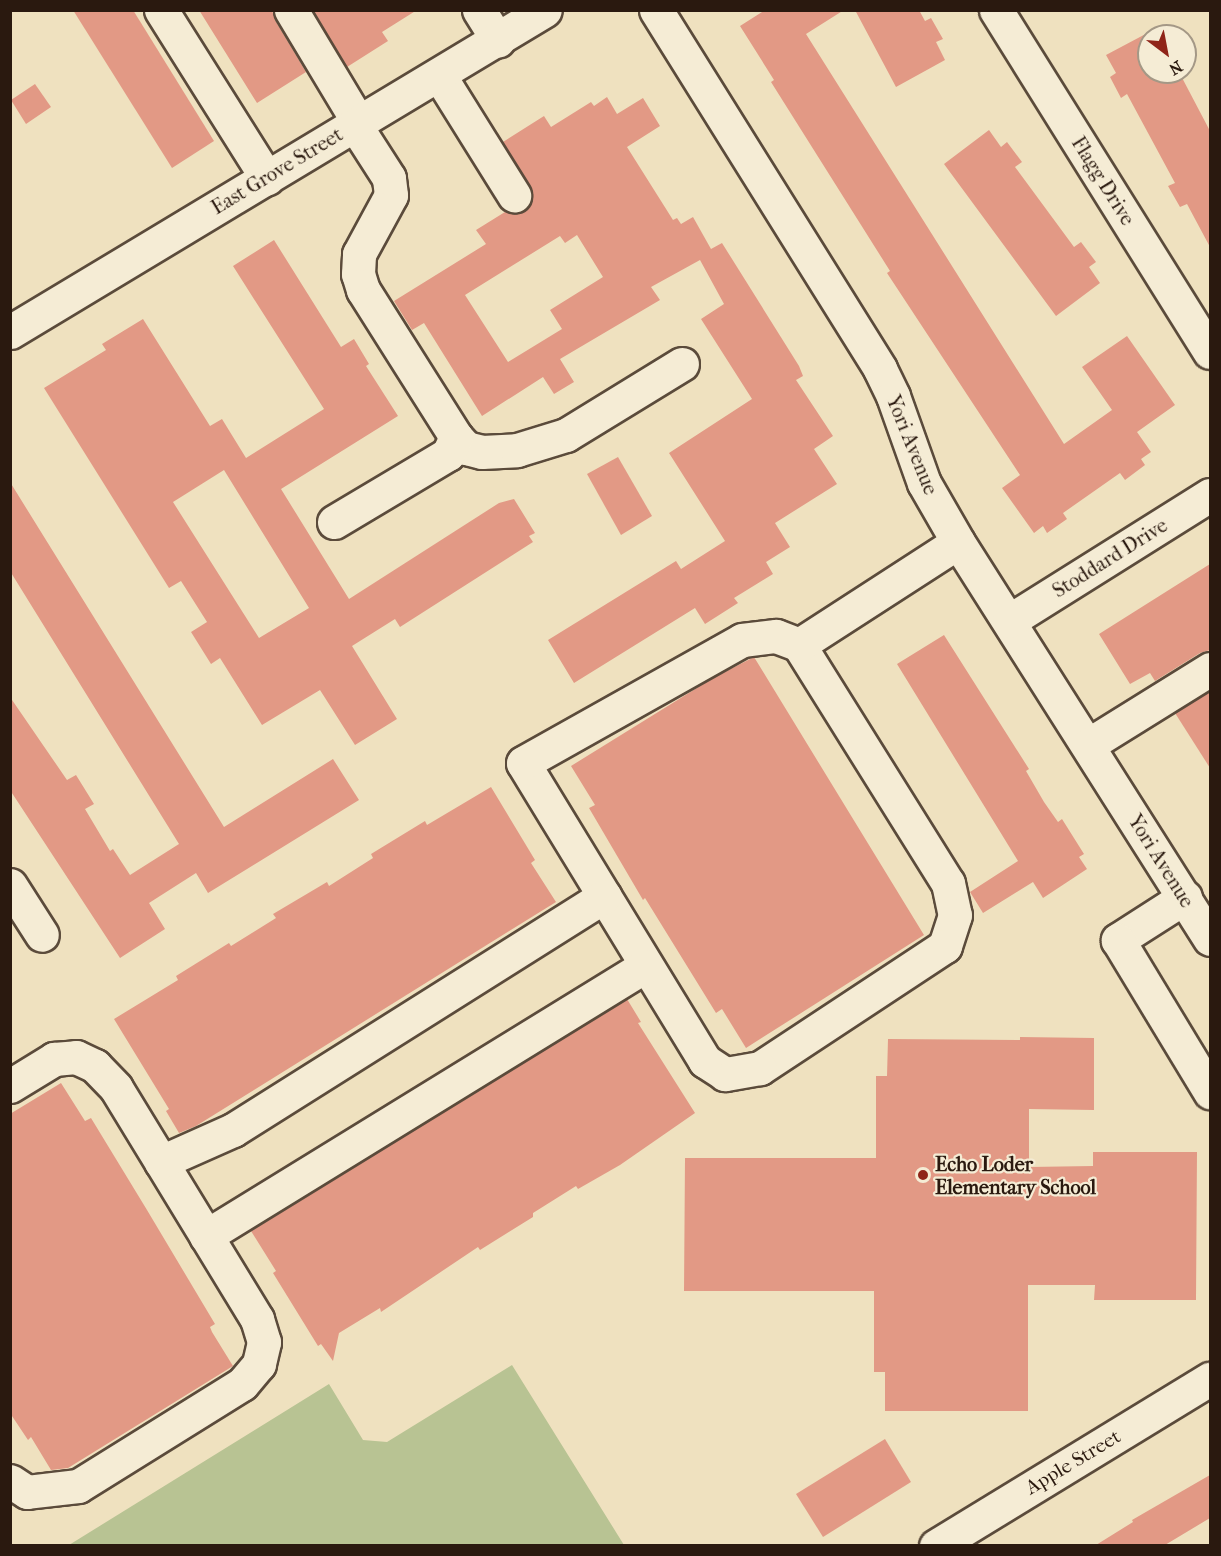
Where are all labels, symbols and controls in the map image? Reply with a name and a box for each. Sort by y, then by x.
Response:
north arrow [1137,24,1197,84]
text: N [1166,57,1186,79]
street label: East Grove Street [207,122,347,220]
street label: Flagg Drive [1066,132,1140,230]
street label: Yori Avenue [881,392,943,498]
street label: Stoddard Drive [1048,513,1172,603]
street label: Yori Avenue [1123,810,1199,912]
place label: Echo Loder Elementary School [935,1152,1096,1199]
marker: Echo Loder Elementary School [916,1168,930,1182]
street label: Apple Street [1021,1424,1125,1500]

